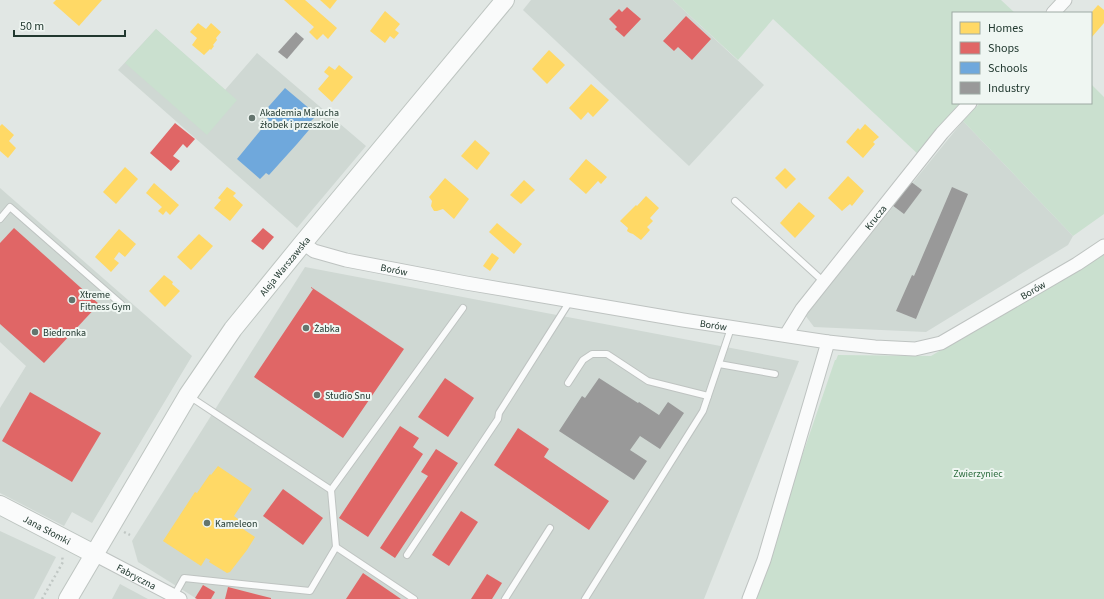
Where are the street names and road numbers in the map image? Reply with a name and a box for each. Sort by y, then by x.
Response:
street label: Krucza [862,202,890,233]
street label: Aleja Warszawska [257,234,314,299]
street label: Borów [379,261,409,280]
street label: Borów [1018,278,1049,303]
street label: Borów [699,317,728,335]
street label: Jana Słomki [20,512,73,549]
street label: Fabryczna [114,561,158,593]

